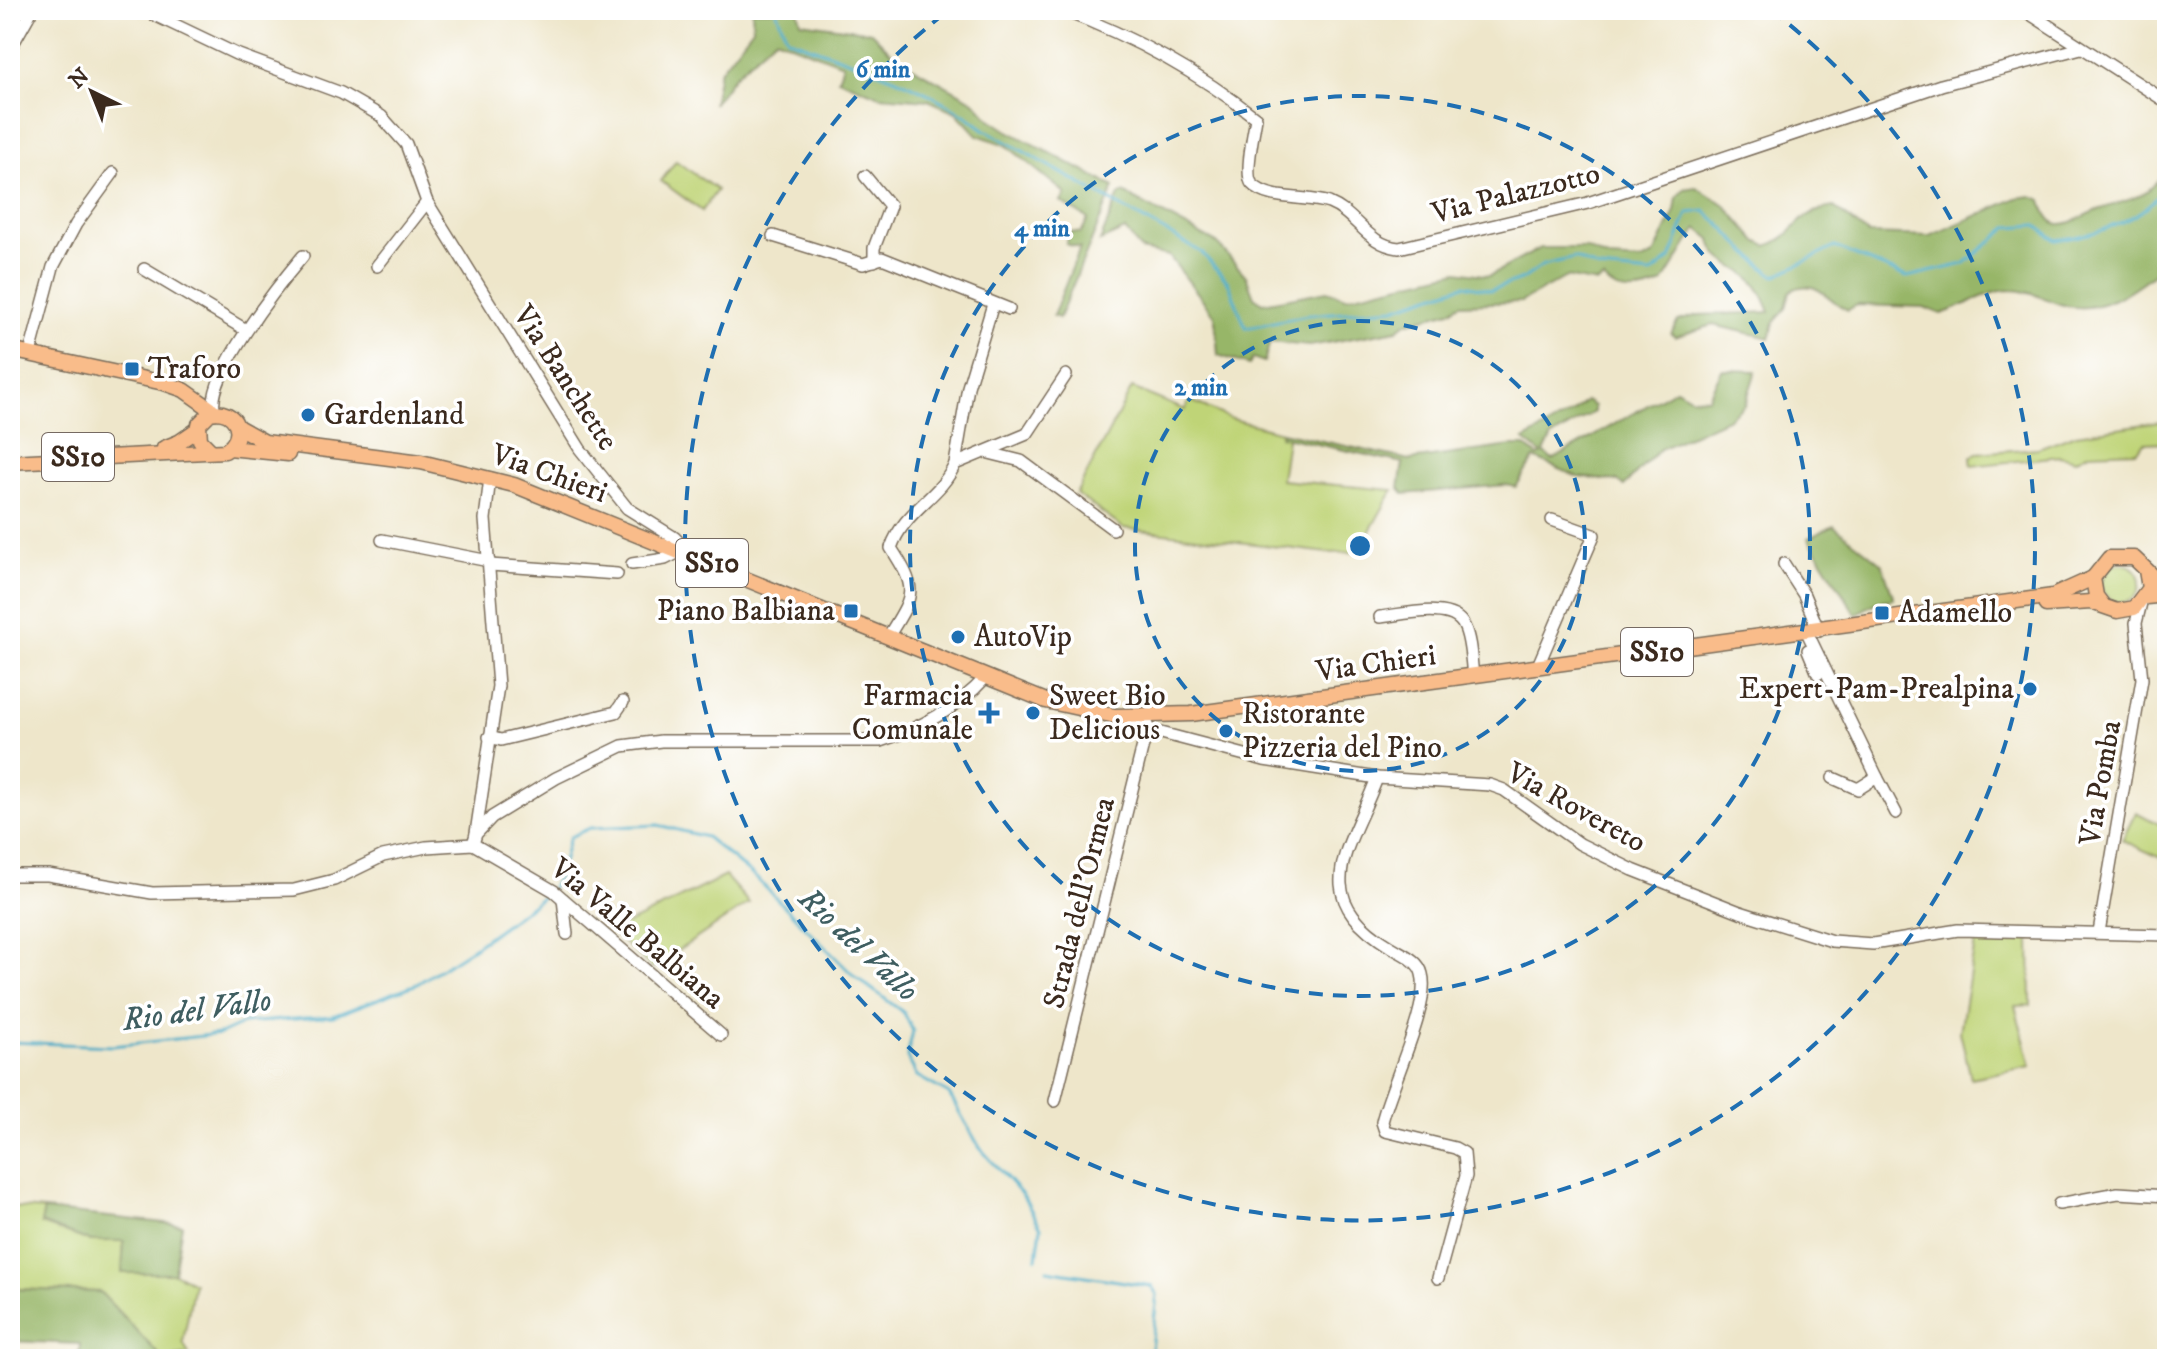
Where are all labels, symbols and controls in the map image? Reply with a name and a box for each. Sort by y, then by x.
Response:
north arrow [52,52,132,132]
text: 6 min [856,55,911,85]
text: N [64,62,95,95]
street label: Via Palazzotto [1427,155,1604,233]
text: 4 min [1014,214,1070,244]
street label: Via Banchette [504,298,626,458]
place label: Traforo [148,351,241,388]
marker: Traforo [123,360,141,378]
text: 2 min [1174,373,1228,403]
place label: Gardenland [324,397,464,434]
marker: Gardenland [299,406,317,424]
road number: SS10 [42,433,114,481]
street label: Via Chieri [485,436,612,512]
centre of rings [1346,532,1374,560]
road number: SS10 [676,539,748,587]
place label: Piano Balbiana [657,593,835,630]
place label: Adamello [1898,595,2012,632]
marker: Piano Balbiana [842,602,860,620]
marker: Adamello [1873,604,1891,622]
place label: AutoVip [974,619,1072,656]
marker: AutoVip [949,628,967,646]
road number: SS10 [1621,628,1693,676]
street label: Via Chieri [1313,637,1438,691]
place label: Expert-Pam-Prealpina [1739,671,2014,708]
place label: Farmacia Comunale [852,678,973,749]
place label: Sweet Bio Delicious [1049,678,1166,749]
marker: Expert-Pam-Prealpina [2021,680,2039,698]
place label: Ristorante Pizzeria del Pino [1242,696,1442,767]
marker: Farmacia Comunale [980,704,998,722]
marker: Sweet Bio Delicious [1024,704,1042,722]
street label: Via Pomba [2072,717,2130,849]
marker: Ristorante Pizzeria del Pino [1217,722,1235,740]
street label: Via Rovereto [1499,754,1652,861]
street label: Strada dell'Ormea [1036,793,1124,1013]
street label: Via Valle Balbiana [542,850,732,1018]
water label: Rio del Vallo [789,878,927,1011]
water label: Rio del Vallo [119,981,274,1041]

